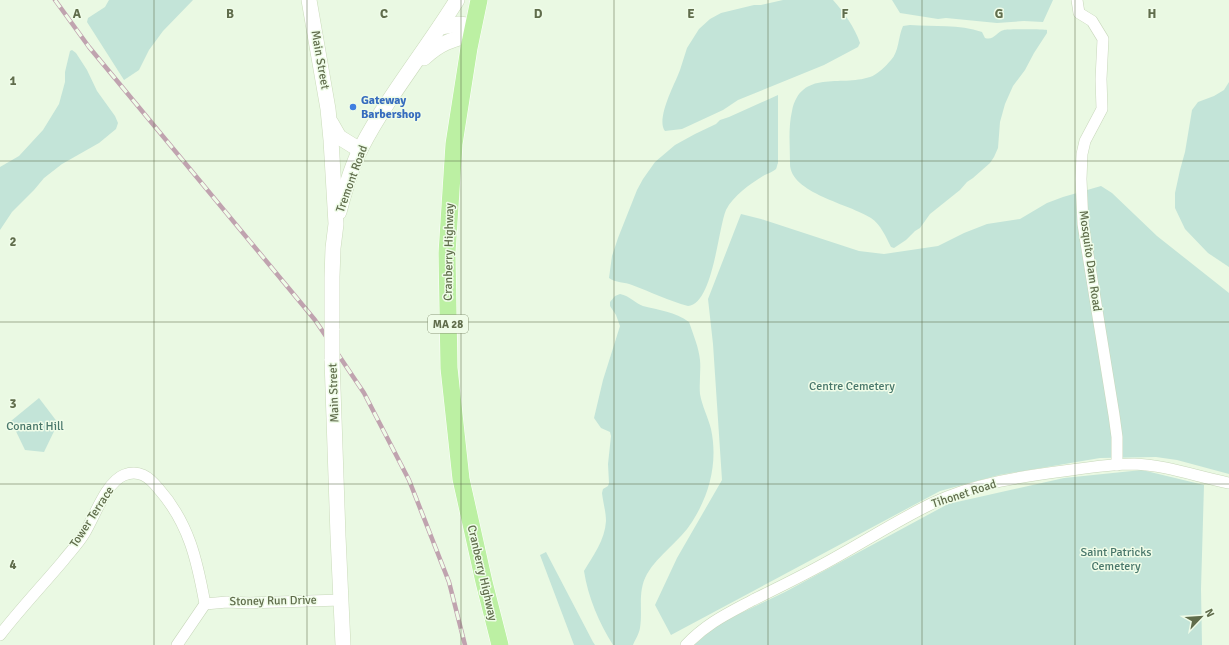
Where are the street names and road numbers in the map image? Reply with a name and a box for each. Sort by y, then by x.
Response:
street label: Main Street [307,29,333,91]
street label: Tremont Road [333,143,371,215]
street label: Cranberry Highway [441,202,457,301]
street label: Mosquito Dam Road [1075,210,1105,312]
road number: MA 28 [428,315,468,333]
street label: Main Street [325,363,343,423]
street label: Tihonet Road [930,477,998,511]
street label: Tower Terrace [67,484,117,550]
street label: Cranberry Highway [464,524,500,623]
street label: Stoney Run Drive [229,593,317,609]

